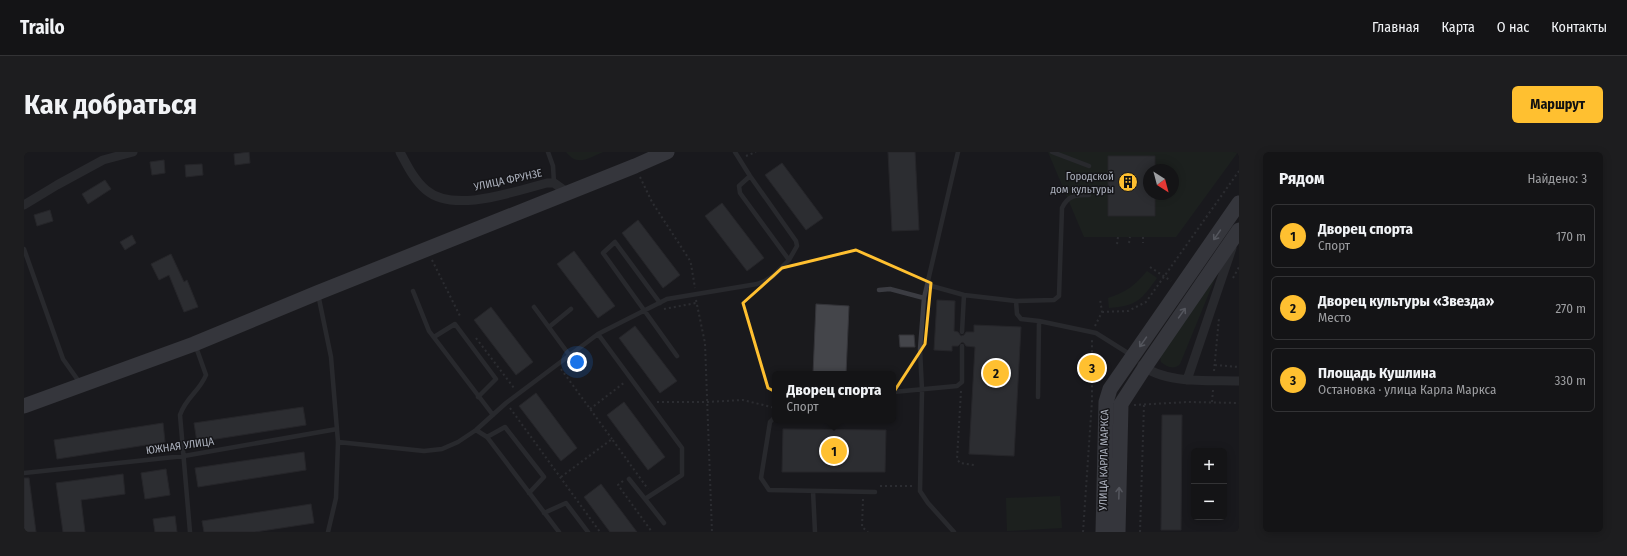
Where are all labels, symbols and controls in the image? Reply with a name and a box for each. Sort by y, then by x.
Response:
text: Trailo [20,16,65,39]
text: Главная [1372,19,1419,36]
text: Карта [1441,19,1475,36]
text: О нас [1497,19,1529,36]
text: Контакты [1551,19,1607,36]
button: Маршрут [1512,86,1603,123]
text: Как добраться [24,88,197,121]
north arrow [1143,164,1179,200]
street label: УЛИЦА ФРУНЗЕ [472,166,543,194]
text: Рядом [1279,168,1324,189]
place label: Городской дом культуры [1051,170,1114,196]
building icon: Городской дом культуры [1117,171,1139,193]
text: Найдено: 3 [1527,171,1587,186]
text: Дворец спорта [1318,220,1413,238]
one-way arrow [1213,229,1221,240]
text: 1 [1290,229,1296,244]
text: 170 m [1556,229,1586,244]
text: Спорт [1318,238,1350,253]
text: Дворец культуры «Звезда» [1318,292,1494,310]
text: 2 [1290,301,1296,316]
text: 270 m [1555,301,1586,316]
one-way arrow [1178,308,1186,319]
text: Место [1318,310,1351,325]
one-way arrow [1139,336,1147,347]
your location [567,352,587,372]
pin: 3 [1079,353,1105,383]
pin: 2 [983,358,1009,388]
text: Площадь Кушлина [1318,364,1436,382]
popup [772,371,896,423]
text: 3 [1290,373,1296,388]
text: 330 m [1554,373,1586,388]
text: Дворец спорта [787,381,881,399]
text: Остановка · улица Карла Маркса [1318,382,1496,397]
text: Спорт [787,399,819,414]
street label: УЛИЦА КАРЛА МАРКСА [1097,409,1111,512]
street label: ЮЖНАЯ УЛИЦА [145,435,215,457]
pin: 1 [821,436,847,466]
map controls [1191,448,1227,520]
button: + [1191,448,1227,484]
button: − [1191,484,1227,520]
one-way arrow [1115,487,1122,500]

